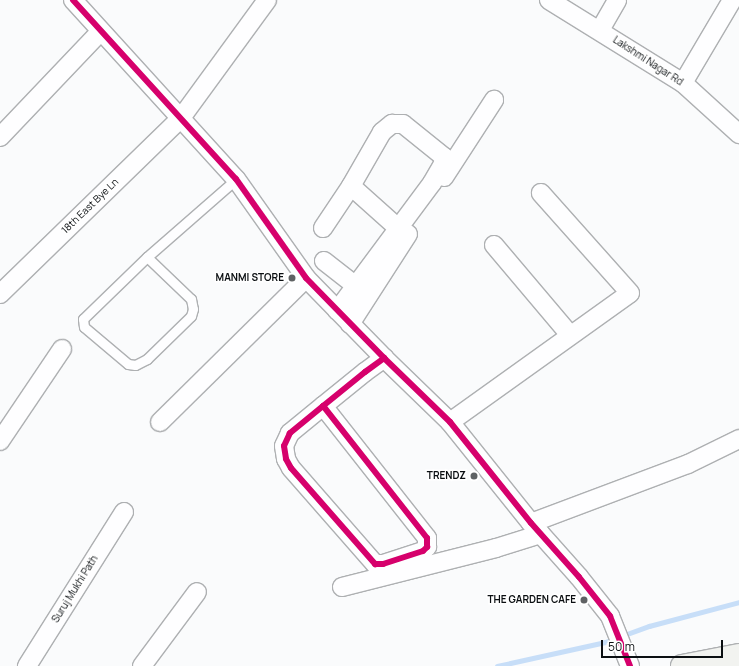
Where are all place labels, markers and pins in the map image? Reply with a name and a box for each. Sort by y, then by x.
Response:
place label: MANMI STORE [216,272,284,284]
marker: MANMI STORE [287,273,297,283]
place label: TRENDZ [427,470,466,482]
marker: TRENDZ [469,471,479,481]
place label: THE GARDEN CAFE [487,594,576,606]
marker: THE GARDEN CAFE [579,595,589,605]

